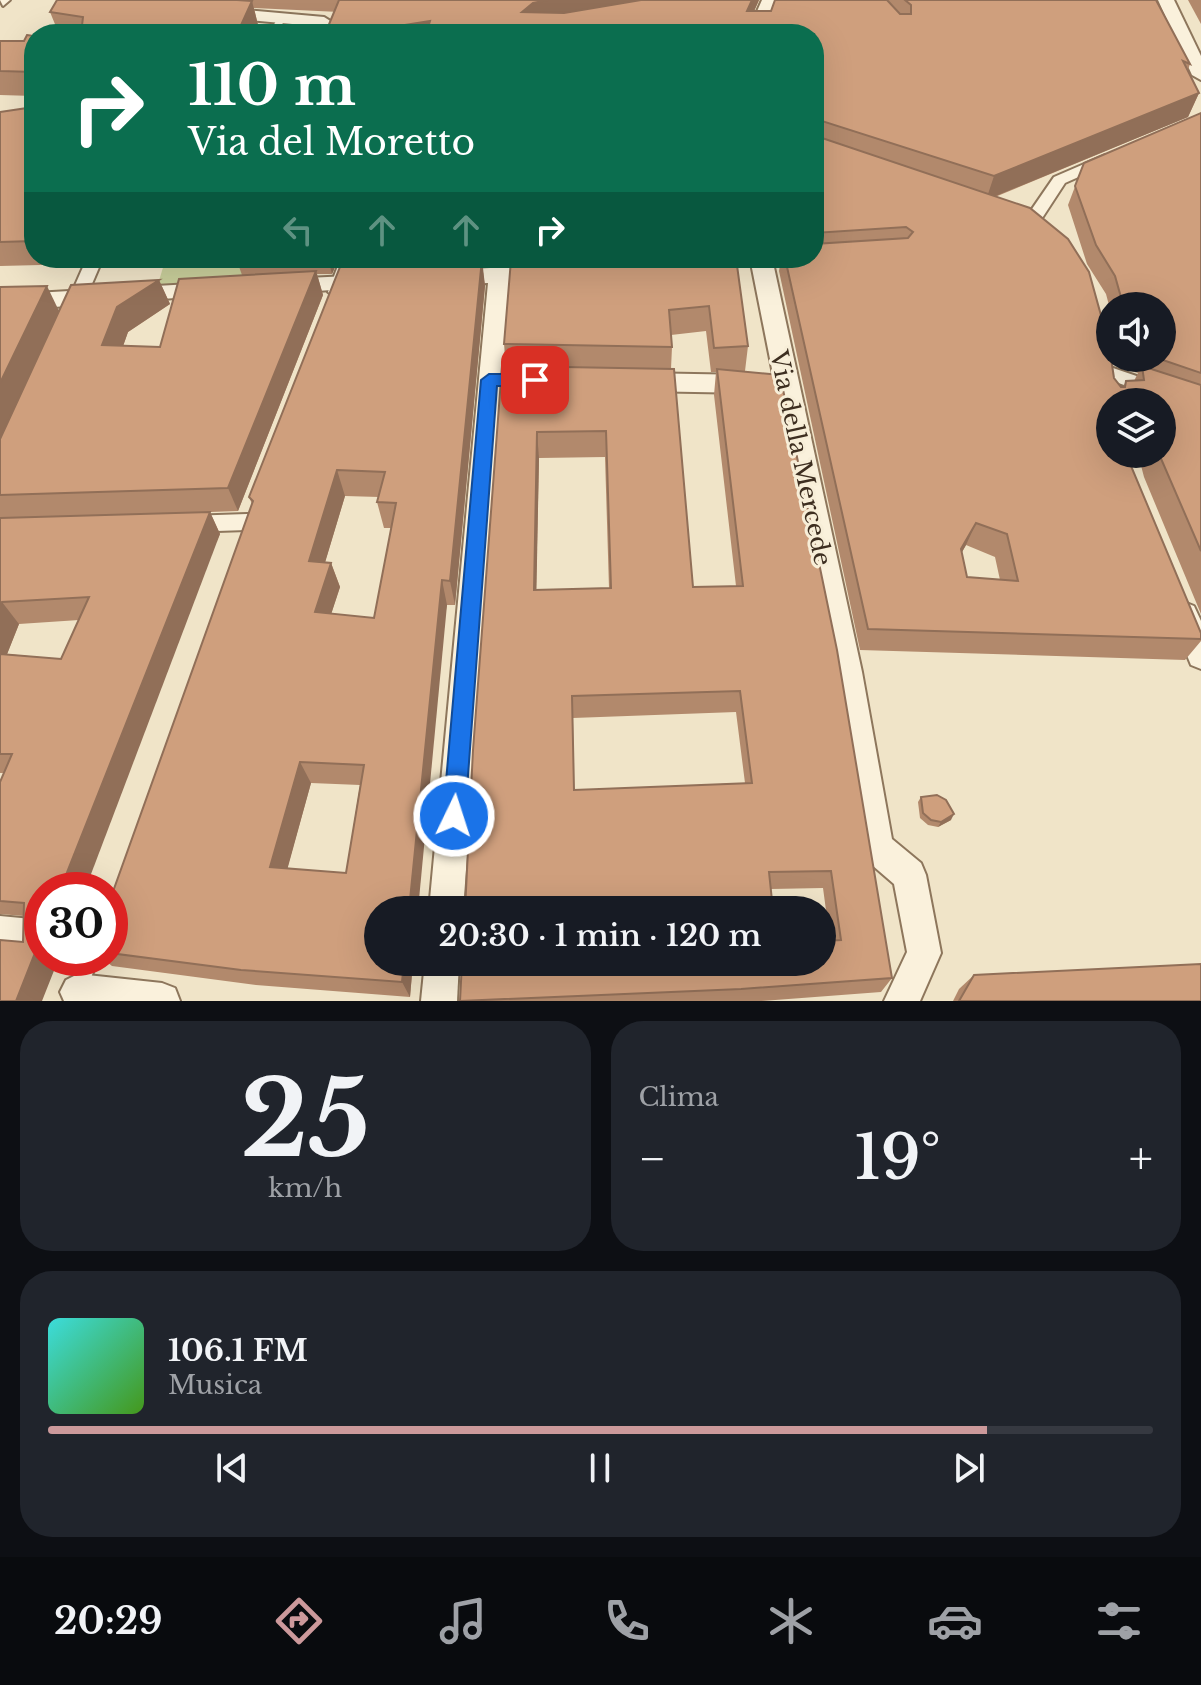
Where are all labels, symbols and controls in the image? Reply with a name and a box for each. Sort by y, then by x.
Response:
text: 110 m [188,51,356,120]
icon: right [56,56,160,160]
text: Via del Moretto [188,120,475,165]
icon: left [276,208,320,252]
icon: ahead [360,208,404,252]
icon: ahead [444,208,488,252]
icon: right [528,208,572,252]
map controls [1096,292,1176,468]
button: sound [1096,292,1176,372]
pin [501,346,569,414]
street label: Via della Mercede [764,347,838,568]
icon: arrive [513,358,557,402]
button: layers [1096,388,1176,468]
position arrow [412,774,496,858]
speed limit sign: 30 [24,872,128,976]
text: 20:30 · 1 min · 120 m [439,917,761,954]
text: 25 [240,1055,370,1184]
text: Clima [639,1081,719,1113]
text: 19° [854,1121,941,1195]
text: − [639,1131,666,1186]
text: + [1129,1131,1153,1186]
text: km/h [268,1172,342,1204]
text: 106.1 FM [168,1332,308,1369]
text: Musica [168,1369,262,1401]
icon: previous [210,1446,254,1490]
icon: pause [578,1446,622,1490]
icon: next [947,1446,991,1490]
icon: directions [271,1593,327,1649]
icon: music [435,1593,491,1649]
icon: phone [599,1593,655,1649]
icon: climate [763,1593,819,1649]
icon: car [927,1593,983,1649]
icon: filters [1091,1593,1147,1649]
text: 20:29 [54,1599,163,1644]

